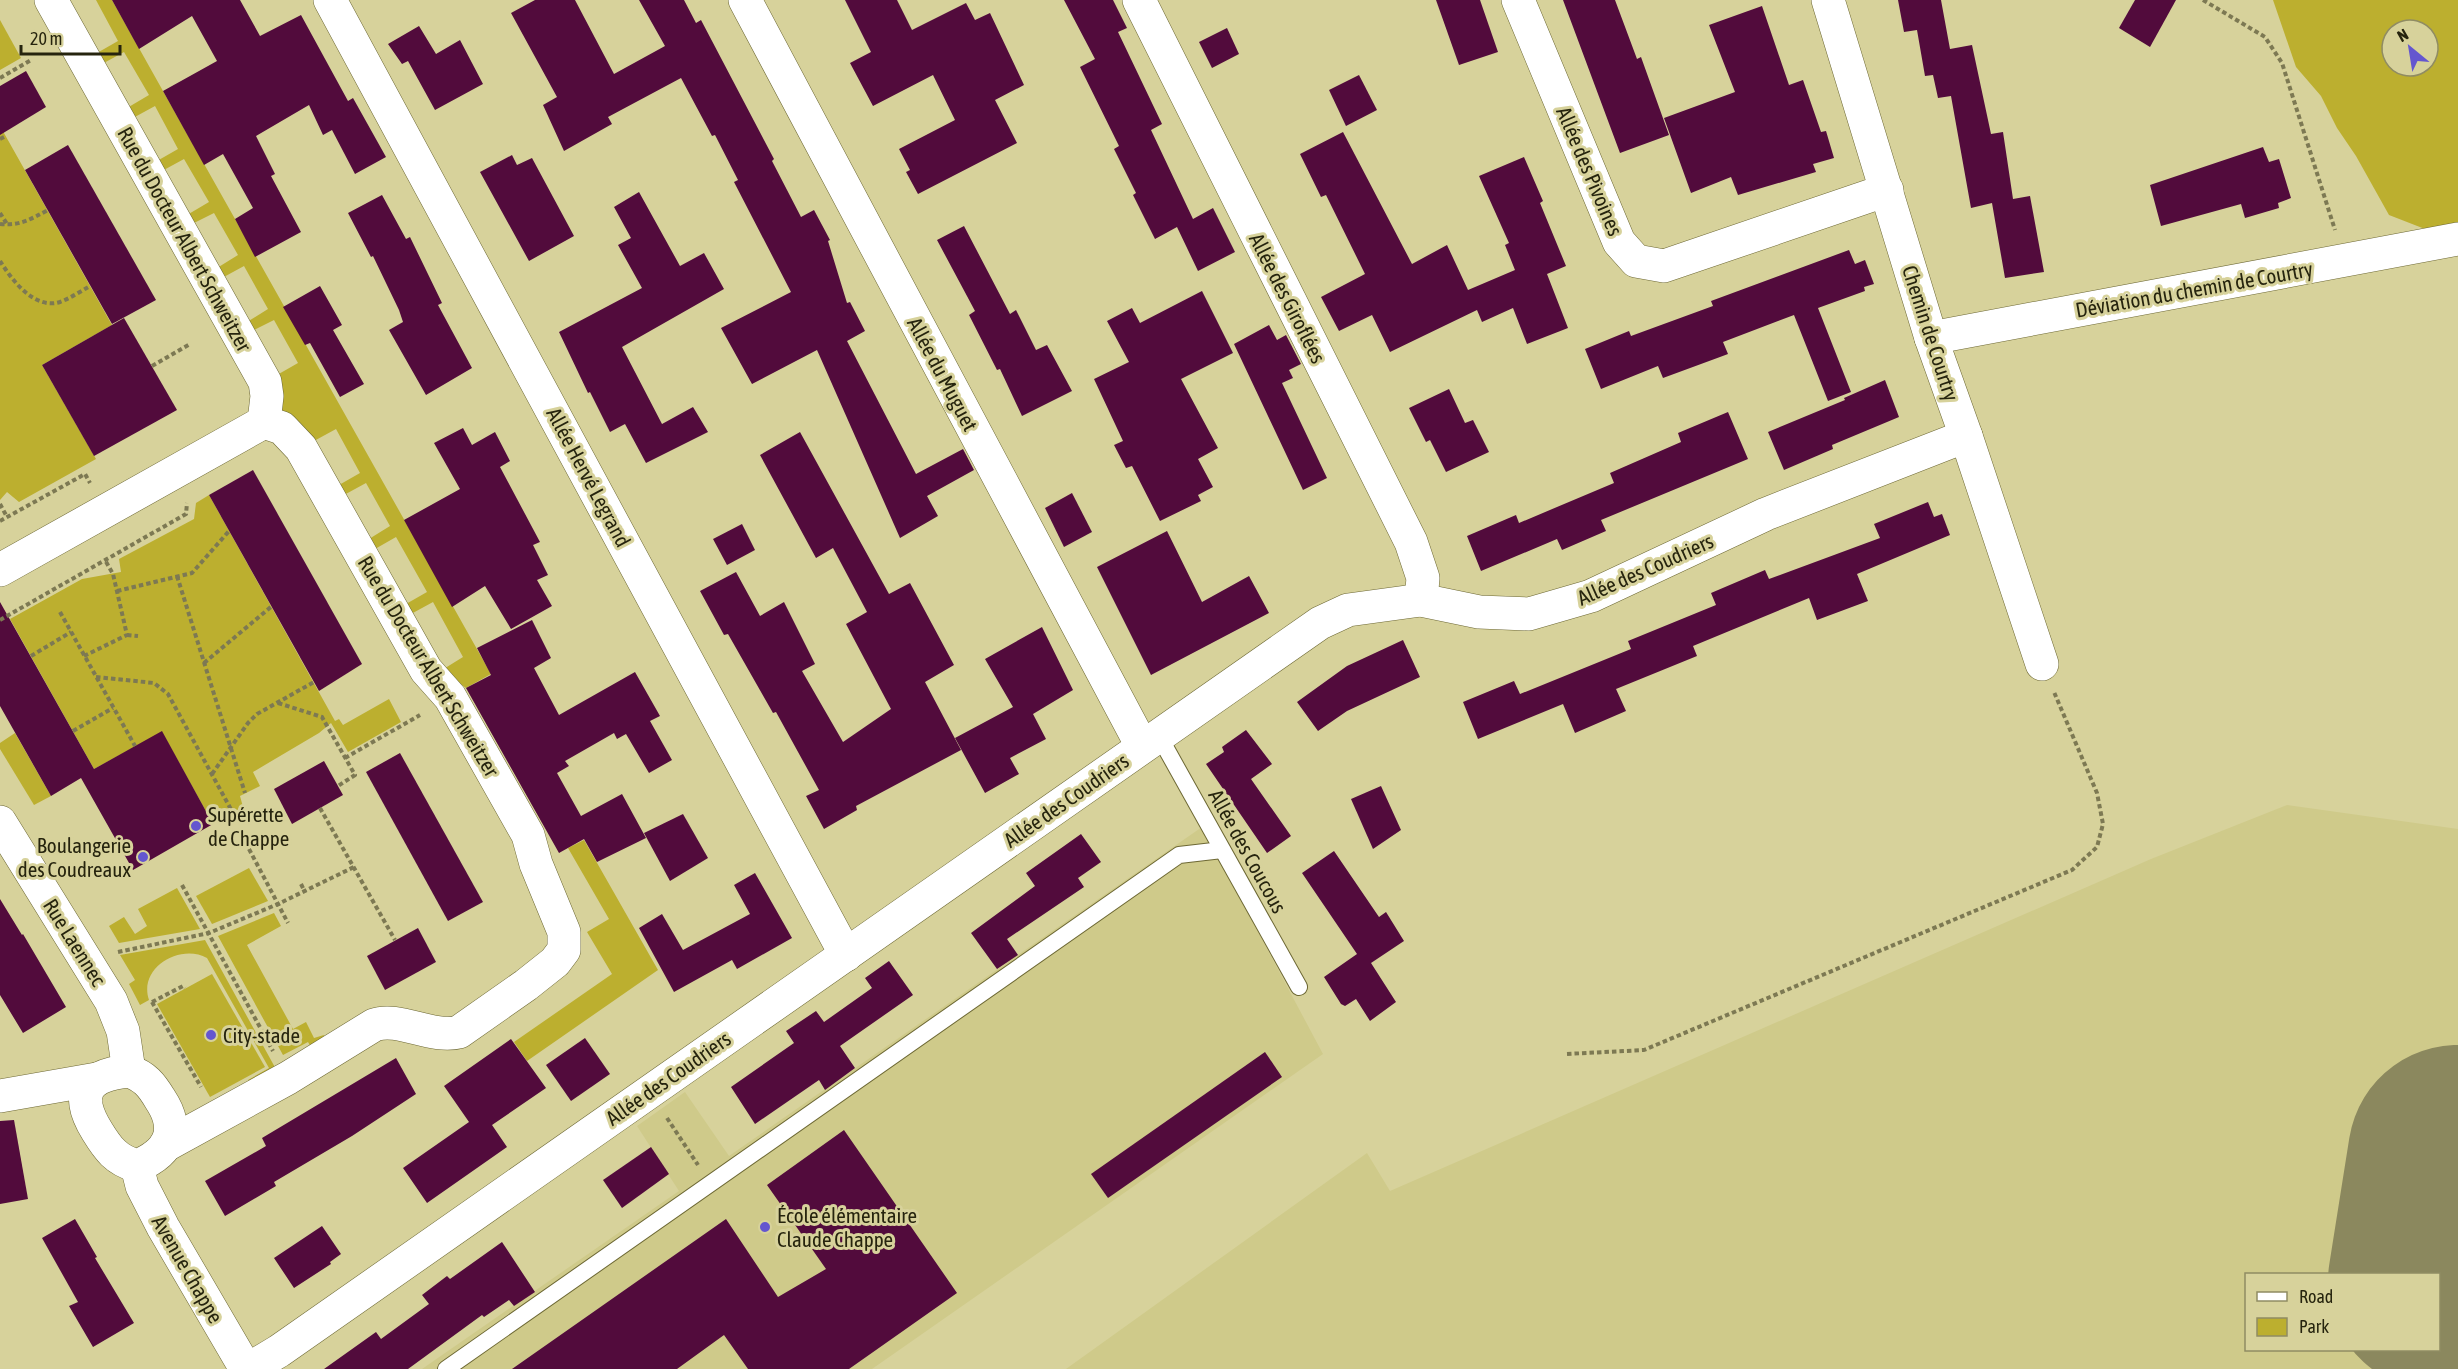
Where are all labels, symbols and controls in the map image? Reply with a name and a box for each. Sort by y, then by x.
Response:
scale bar [21,18,120,56]
north arrow [2380,18,2440,78]
text: N [2394,25,2411,45]
text: 20 m [30,28,62,49]
street label: Allée des Pivoines [1552,103,1628,239]
street label: Rue du Docteur Albert Schweitzer [113,123,257,356]
street label: Allée des Giroflées [1245,229,1331,367]
street label: Déviation du chemin de Courtry [2074,256,2315,322]
street label: Chemin de Courtry [1898,262,1964,404]
street label: Allée du Muguet [903,313,983,435]
street label: Allée Hervé Legrand [542,403,636,551]
street label: Allée des Coudriers [1573,528,1717,610]
street label: Rue du Docteur Albert Schweitzer [354,551,505,781]
street label: Allée des Coudriers [999,748,1133,852]
street label: Allée des Coucous [1204,785,1292,917]
place label: Supérette de Chappe [208,802,289,850]
marker: Supérette de Chappe [189,819,203,833]
place label: Boulangerie des Coudreaux [18,833,132,881]
marker: Boulangerie des Coudreaux [136,850,150,864]
street label: Rue Laennec [39,894,111,990]
place label: City-stade [223,1023,300,1047]
street label: Allée des Coudriers [601,1026,735,1130]
marker: City-stade [204,1028,218,1042]
place label: École élémentaire Claude Chappe [777,1203,917,1251]
street label: Avenue Chappe [148,1211,228,1327]
marker: École élémentaire Claude Chappe [758,1220,772,1234]
legend [2245,1273,2440,1351]
text: Road [2299,1286,2333,1307]
text: Park [2299,1316,2329,1337]

